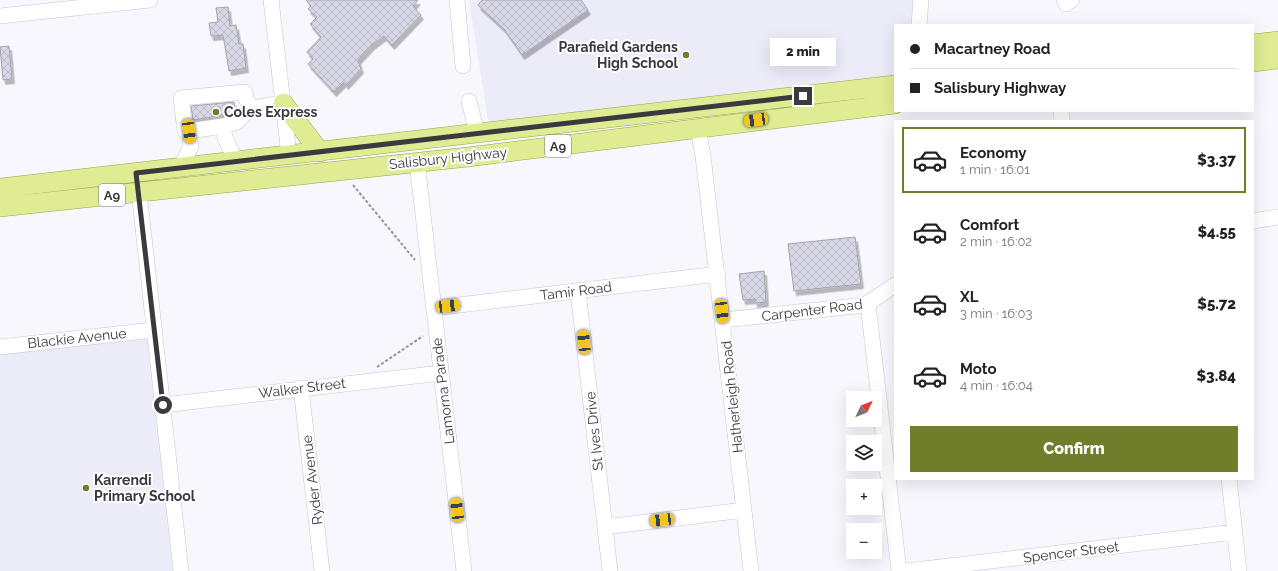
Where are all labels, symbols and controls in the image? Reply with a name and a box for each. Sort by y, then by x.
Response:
callout: 2 min [770,38,836,66]
place label: Parafield Gardens High School [558,39,679,71]
text: Macartney Road [934,40,1050,58]
text: 2 min [786,44,820,59]
marker: Parafield Gardens High School [681,50,691,60]
text: Salisbury Highway [934,79,1066,97]
route end [794,87,812,105]
place label: Coles Express [224,104,318,120]
marker: Coles Express [211,107,221,117]
car [743,112,769,128]
car [181,118,197,144]
road number: A9 [545,135,571,157]
icon: car [912,142,948,178]
street label: Salisbury Highway [388,144,508,172]
text: Economy [960,144,1027,162]
text: $3.37 [1197,151,1236,169]
text: 1 min · 16:01 [960,162,1030,177]
road number: A9 [99,184,125,206]
icon: car [912,214,948,250]
text: Comfort [960,216,1019,234]
text: $4.55 [1197,223,1236,241]
text: 2 min · 16:02 [960,234,1032,249]
street label: Tamir Road [539,279,613,303]
icon: car [912,286,948,322]
text: XL [960,288,978,306]
text: $5.72 [1197,295,1236,313]
street label: Carpenter Road [761,296,863,324]
car [715,298,729,324]
car [435,299,461,313]
text: 3 min · 16:03 [960,306,1032,321]
street label: Blackie Avenue [27,325,127,351]
car [577,329,591,355]
street label: Lamorna Parade [429,337,457,445]
street label: Hatherleigh Road [718,340,746,454]
icon: car [912,358,948,394]
text: Moto [960,360,997,378]
text: $3.84 [1197,367,1236,385]
street label: Walker Street [258,375,347,401]
text: 4 min · 16:04 [960,378,1033,393]
street label: St Ives Drive [582,391,606,471]
north arrow [846,391,882,427]
map controls [846,391,882,559]
route start [154,396,172,414]
button: Confirm [910,426,1238,472]
street label: Ryder Avenue [299,434,325,526]
button: layers [846,435,882,471]
place label: Karrendi Primary School [94,472,196,504]
button: + [846,479,882,515]
marker: Karrendi Primary School [81,483,91,493]
car [450,497,464,523]
car [649,513,675,527]
button: − [846,523,882,559]
street label: Spencer Street [1022,538,1120,566]

